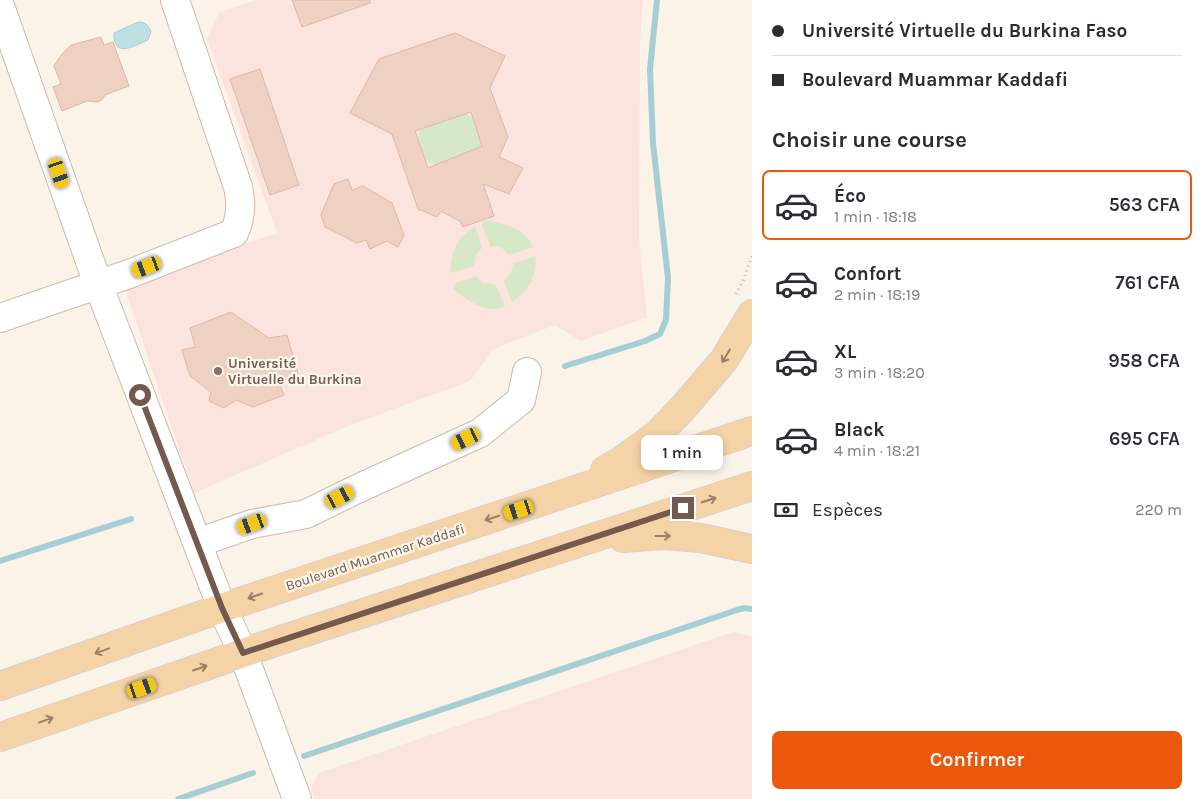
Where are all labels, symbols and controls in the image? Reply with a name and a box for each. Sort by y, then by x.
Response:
text: Université Virtuelle du Burkina Faso [802,20,1127,42]
text: Boulevard Muammar Kaddafi [802,69,1068,91]
text: Choisir une course [772,127,967,153]
car [47,156,70,190]
icon: car [774,183,819,228]
text: Éco [834,185,866,207]
text: 563 CFA [1109,194,1180,216]
text: 1 min · 18:18 [834,207,917,226]
car [130,255,163,279]
icon: car [774,261,819,306]
text: Confort [834,263,901,285]
text: 761 CFA [1115,272,1180,294]
text: 2 min · 18:19 [834,285,920,304]
icon: car [774,339,819,384]
text: XL [834,341,856,363]
one-way arrow [721,348,731,362]
text: 958 CFA [1108,350,1180,372]
place label: Université Virtuelle du Burkina [228,355,362,388]
text: 3 min · 18:20 [834,363,925,382]
marker: Université Virtuelle du Burkina [212,365,224,377]
route start [129,384,151,406]
icon: car [774,417,819,462]
text: Black [834,419,885,441]
car [449,426,482,452]
text: 695 CFA [1109,428,1180,450]
callout: 1 min [642,436,724,470]
text: 4 min · 18:21 [834,441,920,460]
text: 1 min [662,443,702,462]
car [323,484,356,510]
one-way arrow [701,495,716,504]
icon: cash [772,496,800,524]
route end [672,497,694,519]
car [502,498,535,522]
text: Espèces [812,499,883,521]
text: 220 m [1135,500,1182,519]
car [235,512,268,536]
one-way arrow [485,514,501,524]
street label: Boulevard Muammar Kaddafi [284,520,467,594]
one-way arrow [654,531,671,541]
one-way arrow [247,592,263,602]
one-way arrow [95,647,110,656]
one-way arrow [191,663,207,672]
car [125,676,158,700]
one-way arrow [38,715,53,724]
button: Confirmer [772,731,1182,789]

